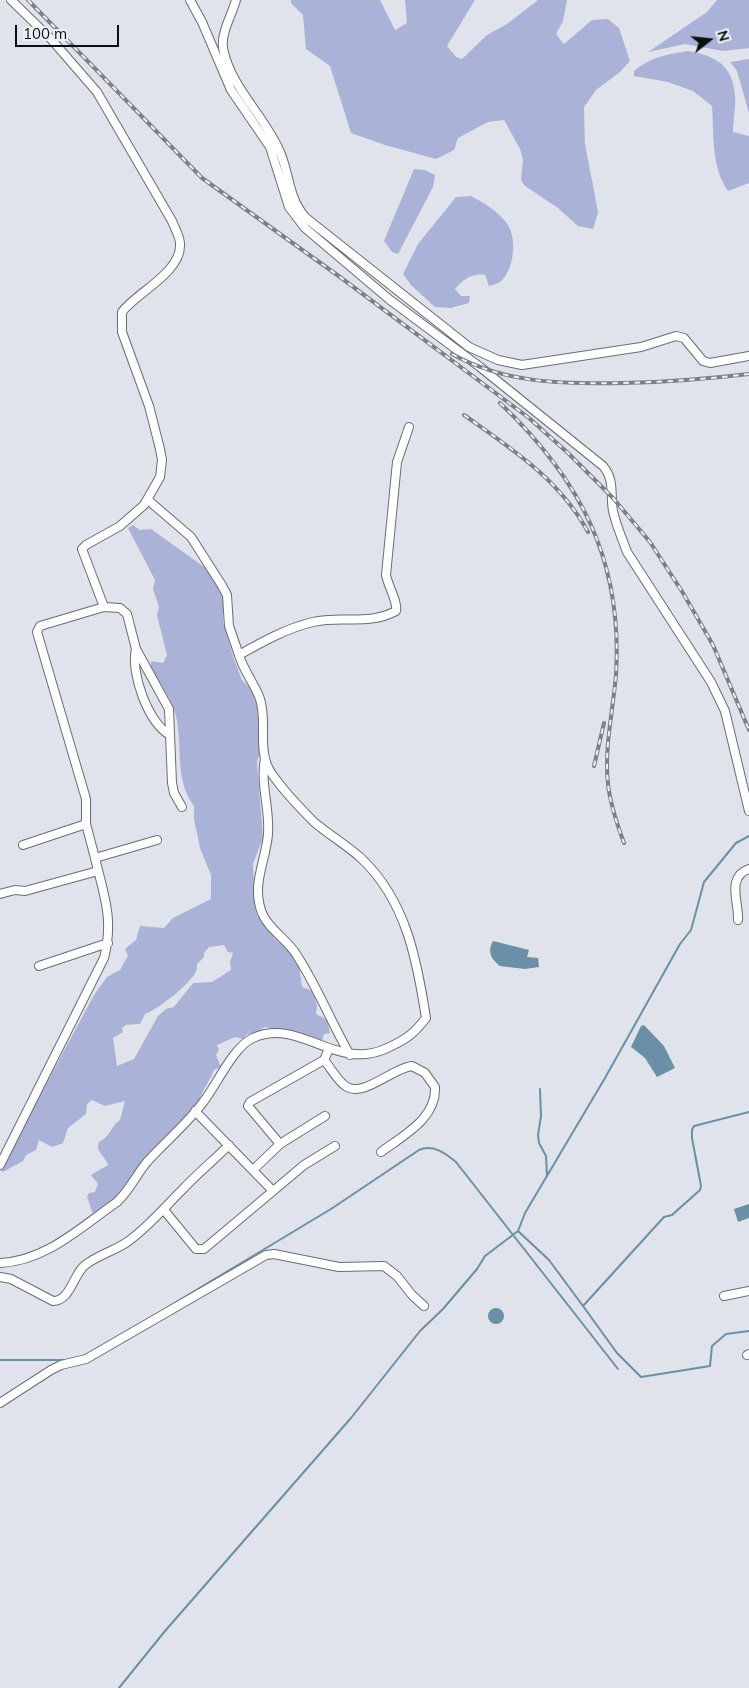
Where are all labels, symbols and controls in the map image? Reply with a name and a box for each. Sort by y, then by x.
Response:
scale bar [18,15,121,47]
north arrow [684,15,734,65]
text: 100 m [23,24,67,43]
text: N [713,28,734,43]

